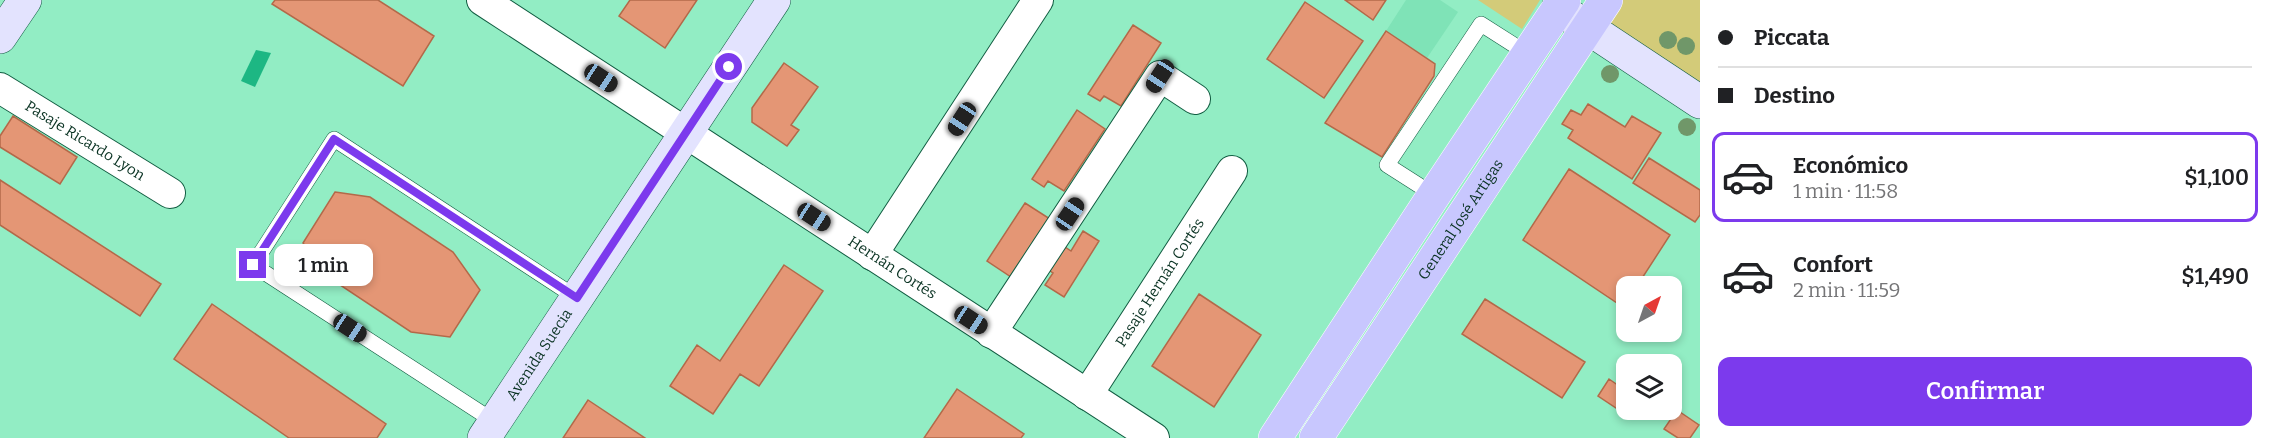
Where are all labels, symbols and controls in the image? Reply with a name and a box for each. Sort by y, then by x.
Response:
text: Piccata [1754,24,1829,51]
route start [715,53,742,80]
car [1143,56,1177,96]
car [581,61,621,95]
text: Destino [1754,82,1835,109]
street label: Pasaje Ricardo Lyon [22,97,149,185]
car [945,99,979,139]
icon: car [1721,150,1775,204]
text: Económico [1793,152,1908,179]
street label: General José Artigas [1414,156,1507,283]
text: $1,100 [2184,164,2249,191]
text: 1 min · 11:58 [1793,179,1898,203]
car [1052,194,1088,234]
car [794,200,834,234]
street label: Pasaje Hernán Cortés [1112,215,1208,350]
street label: Hernán Cortés [845,232,940,303]
callout: 1 min [274,244,373,286]
icon: car [1721,249,1775,303]
route end [239,251,266,278]
text: Confort [1793,251,1873,278]
text: 1 min [298,253,349,277]
text: $1,490 [2181,263,2249,290]
north arrow [1616,276,1682,342]
map controls [1616,276,1682,420]
text: 2 min · 11:59 [1793,278,1900,302]
car [951,303,991,337]
street label: Avenida Suecia [502,305,576,404]
car [330,311,370,345]
button: layers [1616,354,1682,420]
button: Confirmar [1718,357,2252,426]

